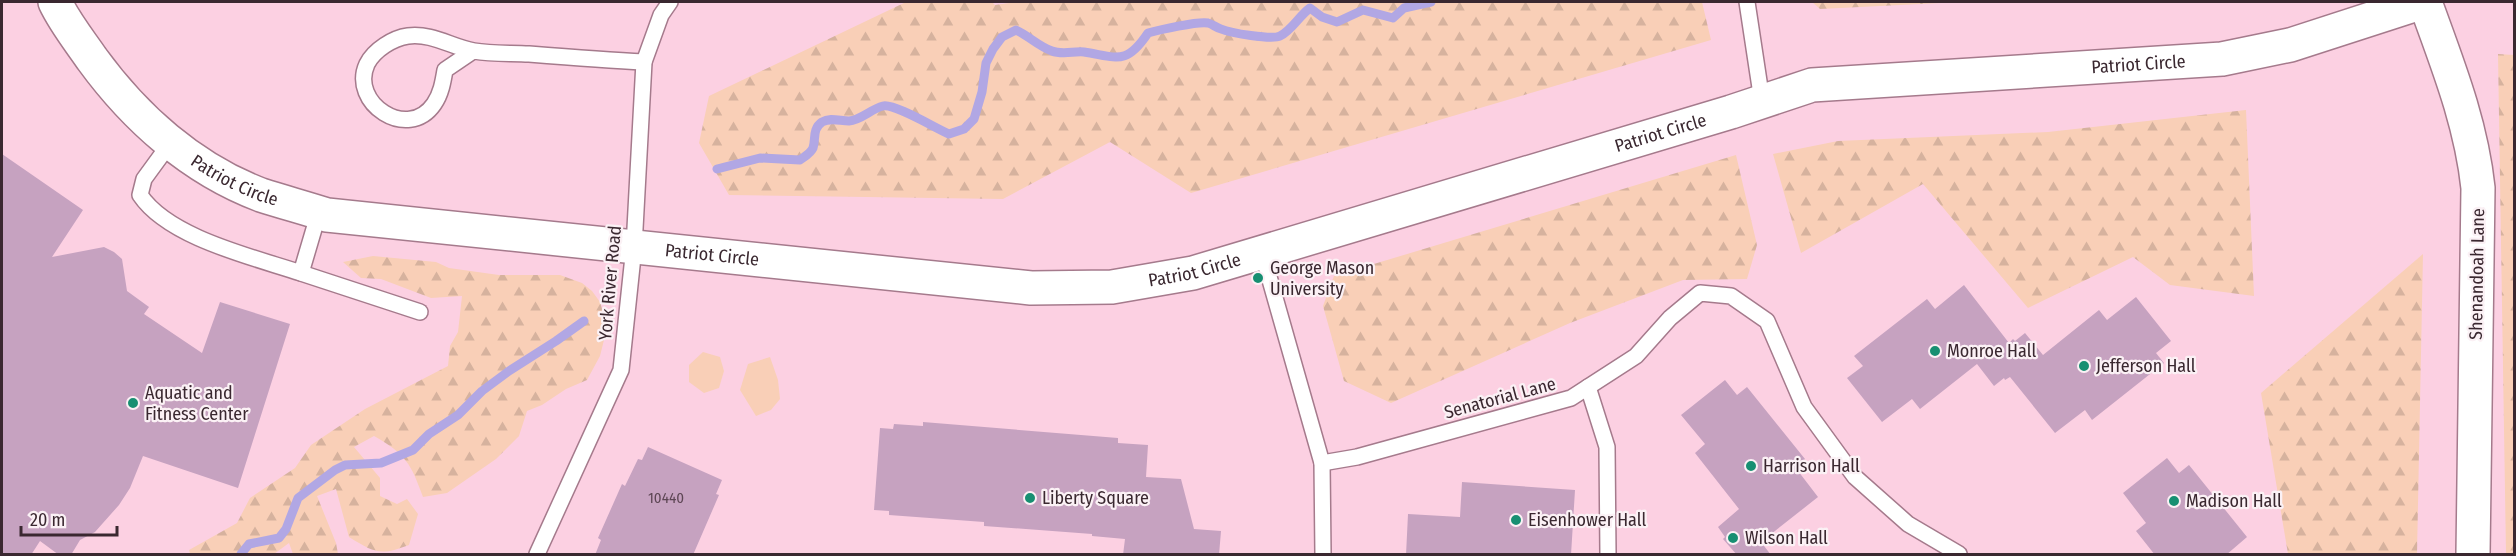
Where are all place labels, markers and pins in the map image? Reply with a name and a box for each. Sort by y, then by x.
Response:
place label: George Mason University [1270,257,1374,300]
marker: George Mason University [1251,271,1265,285]
place label: Monroe Hall [1947,340,2036,362]
marker: Monroe Hall [1928,344,1942,358]
place label: Jefferson Hall [2096,355,2196,377]
marker: Jefferson Hall [2077,359,2091,373]
place label: Aquatic and Fitness Center [145,382,249,425]
marker: Aquatic and Fitness Center [126,396,140,410]
place label: Harrison Hall [1763,455,1860,477]
marker: Harrison Hall [1744,459,1758,473]
place label: Liberty Square [1042,487,1149,509]
place label: Madison Hall [2186,490,2282,512]
marker: Liberty Square [1023,491,1037,505]
marker: Madison Hall [2167,494,2181,508]
place label: Eisenhower Hall [1528,509,1646,531]
marker: Eisenhower Hall [1509,513,1523,527]
place label: Wilson Hall [1745,527,1828,549]
marker: Wilson Hall [1726,531,1740,545]

